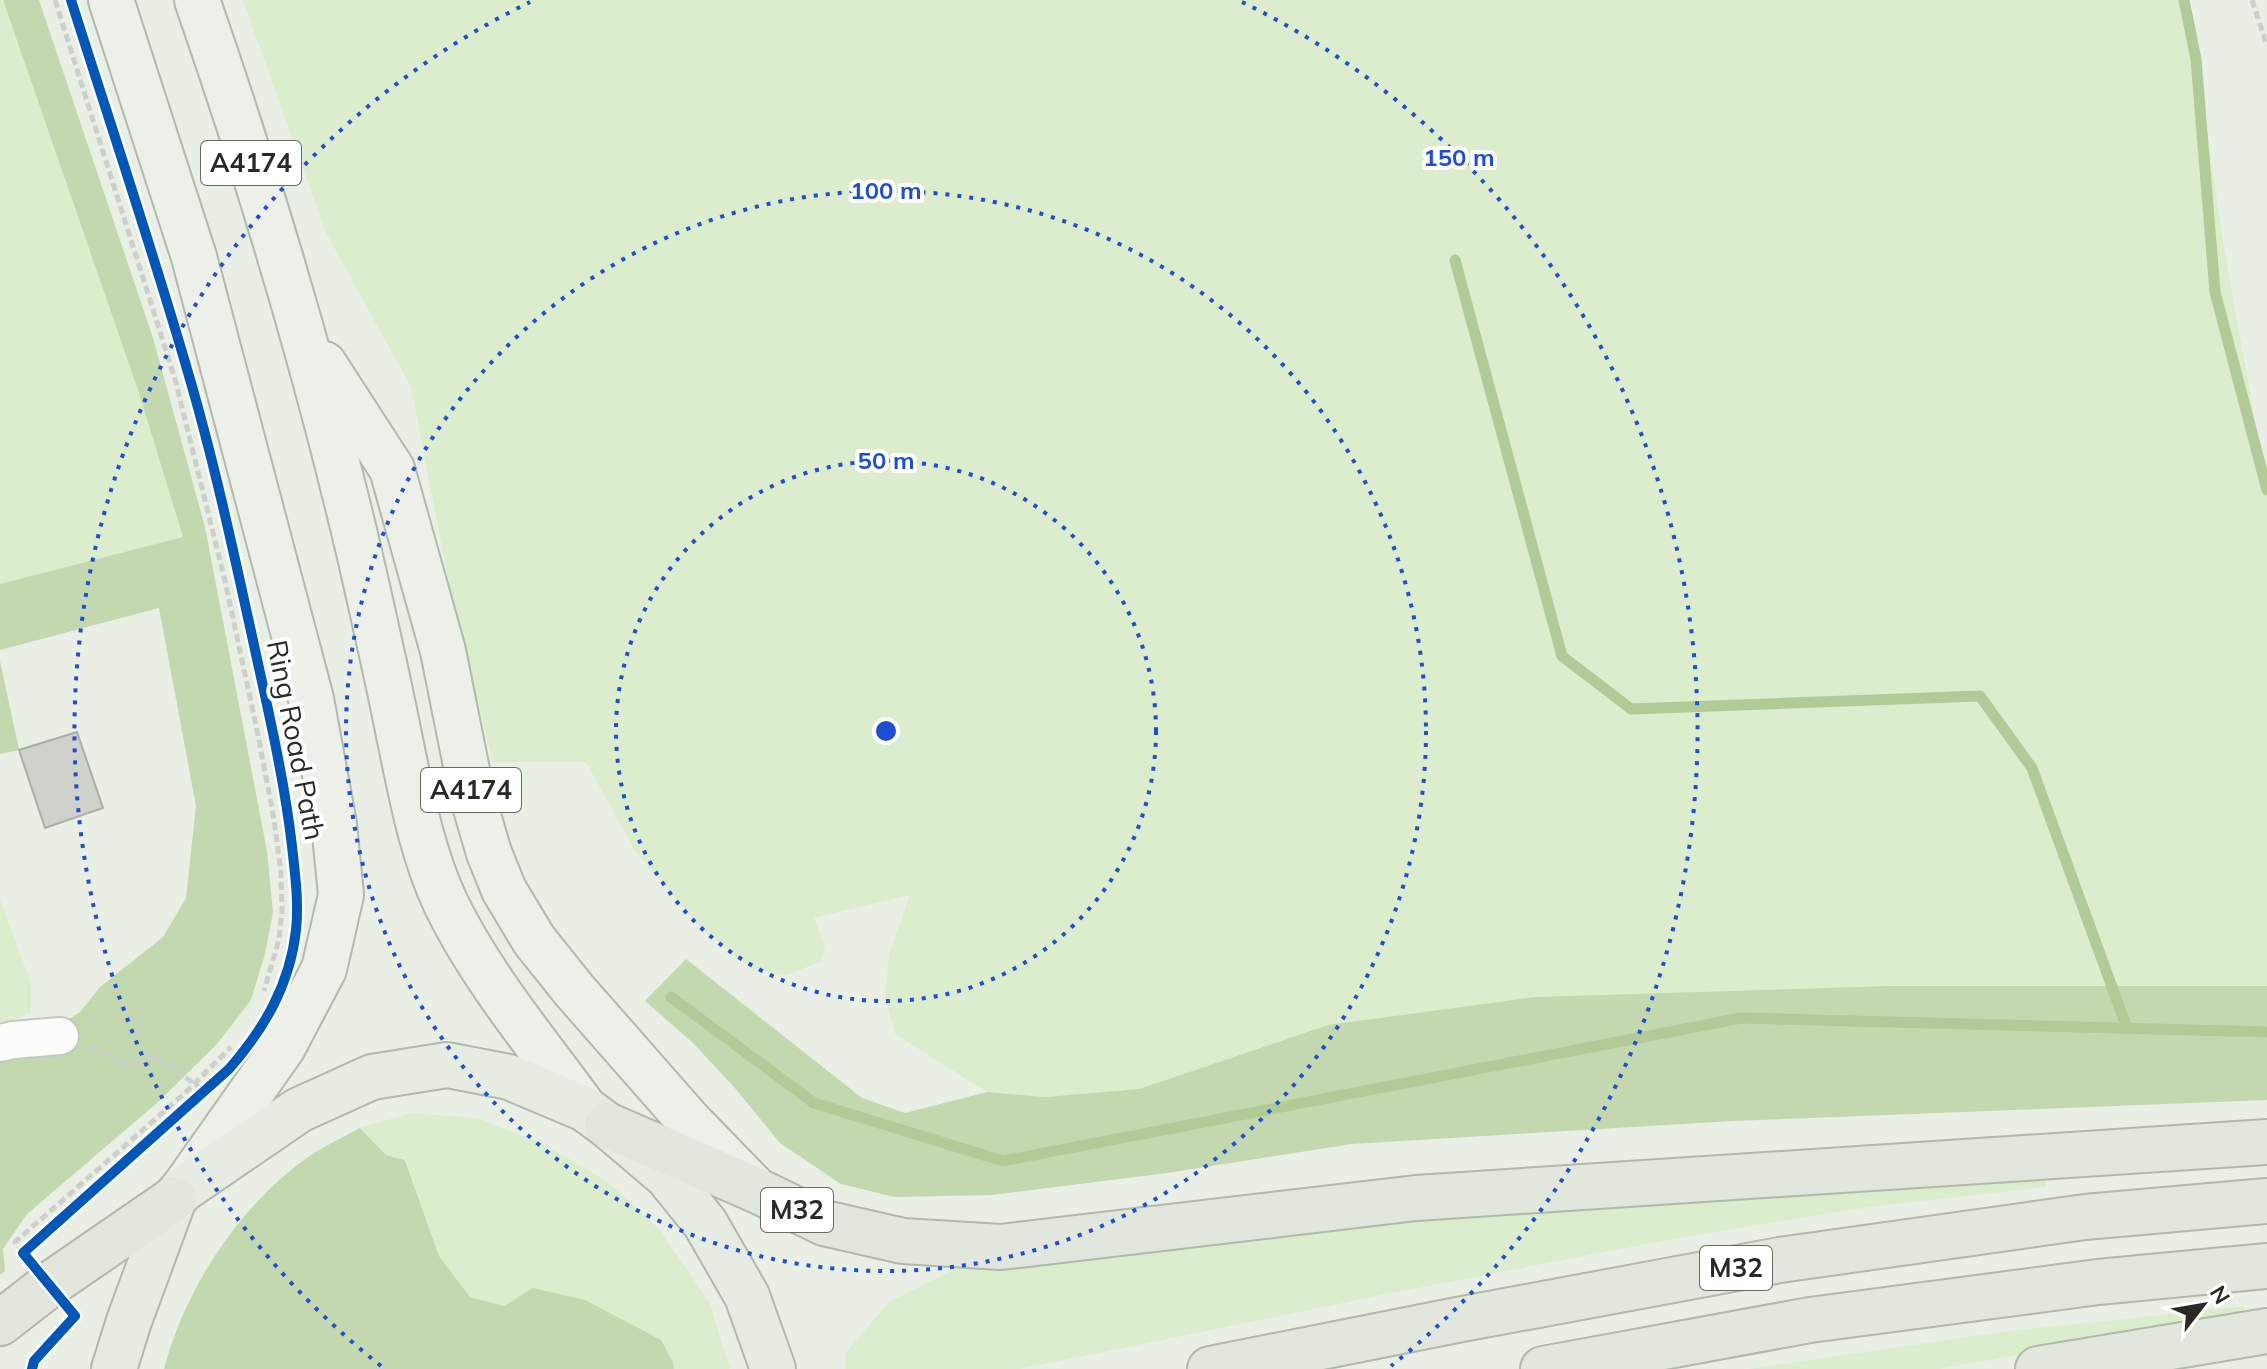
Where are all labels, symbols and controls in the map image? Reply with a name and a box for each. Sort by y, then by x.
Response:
road number: A4174 [201,141,301,185]
text: 150 m [1423,142,1495,172]
text: 100 m [850,175,922,205]
text: 50 m [858,445,914,475]
street label: Ring Road Path [260,637,333,843]
centre of rings [872,717,900,745]
road number: A4174 [421,768,521,812]
road number: M32 [761,1188,833,1232]
road number: M32 [1700,1246,1772,1290]
north arrow [2163,1265,2243,1345]
text: N [2204,1280,2236,1309]

